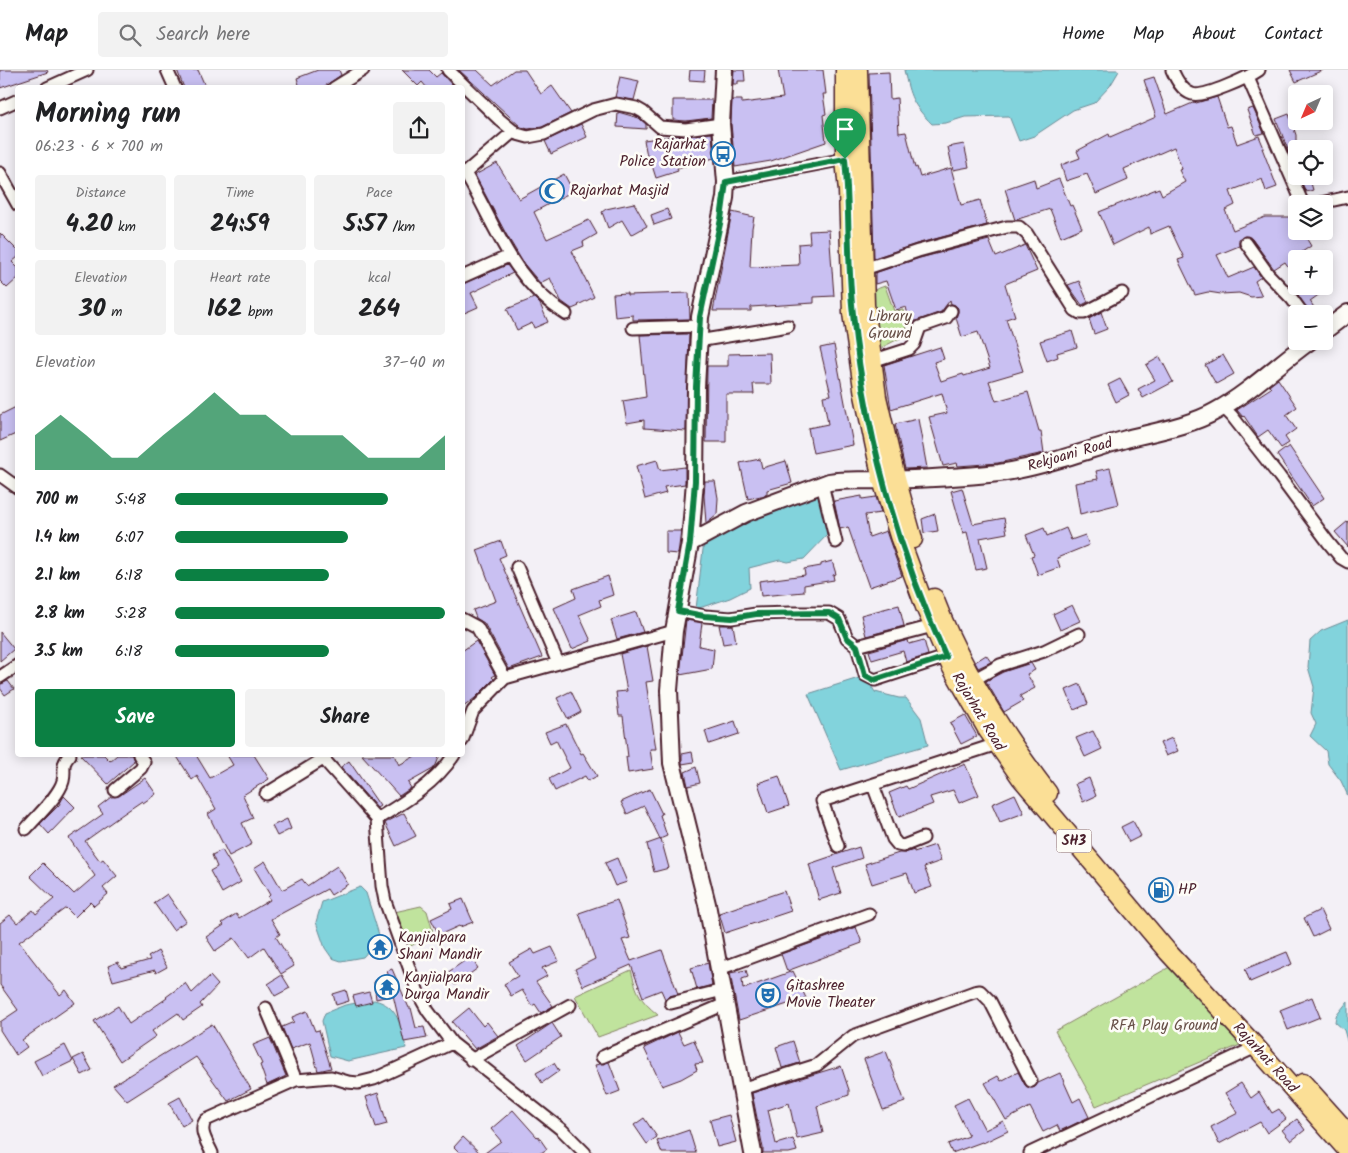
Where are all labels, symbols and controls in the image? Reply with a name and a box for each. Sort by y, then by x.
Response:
search box [98,12,448,57]
text: Map [25,15,68,54]
text: Search here [156,20,250,50]
text: Home [1062,20,1105,49]
text: Map [1133,20,1164,49]
text: About [1192,20,1236,49]
text: Contact [1264,20,1323,49]
icon: search [116,21,144,49]
north arrow [1288,85,1332,130]
map controls [1288,85,1333,350]
text: Morning run [35,92,181,137]
button: share [393,102,445,154]
pin [824,108,866,159]
icon: arrive [831,115,859,143]
place label: Rajarhat Police Station [619,133,706,174]
text: 06:23 · 6 × 700 m [35,134,163,159]
button: locate [1288,140,1333,185]
bus stop icon: Rajarhat Police Station [710,141,736,167]
mosque icon: Rajarhat Masjid [539,178,565,204]
place label: Rajarhat Masjid [570,179,669,203]
text: Distance [76,182,126,204]
text: Time [226,182,254,204]
text: Pace [366,182,393,204]
button: layers [1288,195,1333,240]
text: 4.20 [66,204,112,244]
text: 24:59 [210,204,270,244]
text: 5:57 [344,204,387,244]
text: km [112,216,136,238]
text: /km [387,216,415,238]
button: + [1288,250,1333,295]
text: Elevation [74,267,127,289]
text: Heart rate [210,267,270,289]
text: kcal [368,267,391,289]
text: 30 [79,289,106,329]
text: 162 [207,289,242,329]
text: 264 [358,289,400,329]
text: m [106,301,122,323]
text: bpm [242,301,273,323]
park label: Library Ground [868,305,913,346]
button: − [1288,305,1333,350]
text: Elevation [35,350,96,375]
text: 37–40 m [383,350,445,375]
street label: Rekjoani Road [1024,431,1116,479]
text: 700 m [35,487,78,512]
text: 5:48 [115,487,146,512]
text: 1.4 km [35,525,80,550]
text: 6:07 [115,525,143,550]
text: 2.1 km [35,563,80,588]
text: 6:18 [115,563,143,588]
text: 2.8 km [35,601,85,626]
text: 5:28 [115,601,146,626]
text: 3.5 km [35,639,83,664]
text: 6:18 [115,639,143,664]
street label: Rajarhat Road [945,668,1011,757]
button: Save [35,689,235,747]
button: Share [245,689,445,747]
road number: SH3 [1056,829,1092,852]
fuel station icon: HP [1148,877,1174,903]
place label: HP [1178,878,1197,902]
place label: Kanjialpara Shani Mandir [398,926,483,967]
temple icon: Kanjialpara Shani Mandir [367,934,393,960]
place label: Kanjialpara Durga Mandir [404,966,490,1007]
temple icon: Kanjialpara Durga Mandir [374,974,400,1000]
place label: Gitashree Movie Theater [786,974,876,1015]
theatre icon: Gitashree Movie Theater [755,982,781,1008]
park label: RFA Play Ground [1110,1014,1218,1038]
street label: Rajarhat Road [1226,1017,1304,1099]

